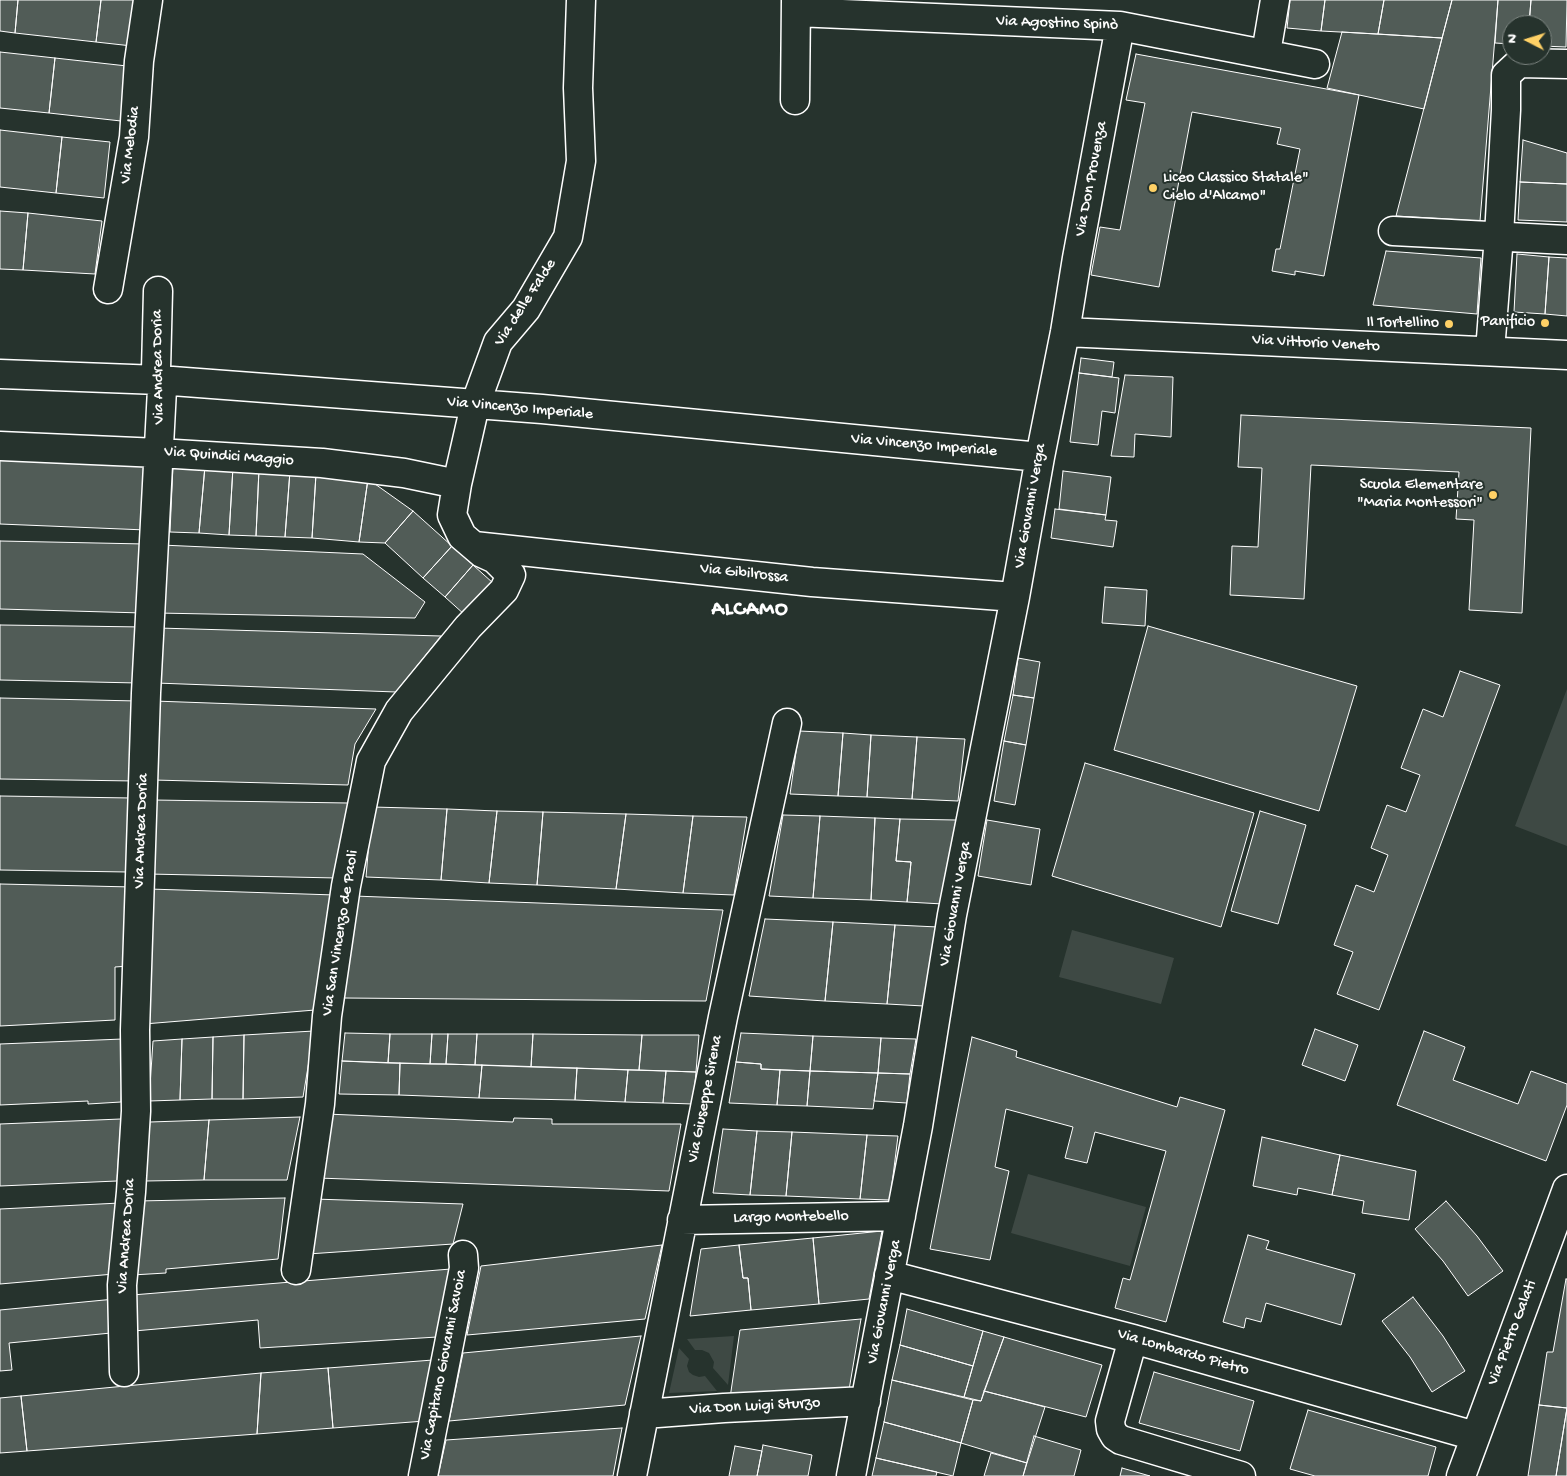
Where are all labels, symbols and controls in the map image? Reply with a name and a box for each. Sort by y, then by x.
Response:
street label: Via Agostino Spinò [996,12,1118,36]
north arrow [1502,15,1552,65]
text: N [1504,33,1521,44]
street label: Via Melodia [117,105,145,185]
street label: Via Don Provenza [1071,120,1113,238]
place label: Liceo Classico Statale" Cielo d'Alcamo" [1163,169,1309,207]
marker: Liceo Classico Statale" Cielo d'Alcamo" [1147,182,1159,194]
street label: Via delle Falde [491,256,561,350]
street label: Via Andrea Doria [148,309,170,425]
place label: Panificio [1481,313,1535,333]
place label: Il Tortellino [1367,314,1439,334]
marker: Panificio [1539,317,1551,329]
marker: Il Tortellino [1443,318,1455,330]
street label: Via Vittorio Veneto [1252,331,1380,357]
street label: Via Vincenzo Imperiale [446,393,594,425]
street label: Via Vincenzo Imperiale [850,430,998,462]
street label: Via Giovanni Verga [1011,442,1051,570]
street label: Via Quindici Maggio [164,443,294,471]
place label: Scuola Elementare "Maria Montessori" [1357,476,1483,514]
marker: Scuola Elementare "Maria Montessori" [1487,489,1499,501]
street label: Via Gibilrossa [699,560,789,588]
district label: ALCAMO [711,598,789,624]
street label: Via Andrea Doria [130,773,154,889]
street label: Via Giovanni Verga [936,840,976,968]
street label: Via San Vincenzo de Paoli [318,849,364,1017]
street label: Via Giuseppe Sirena [684,1034,728,1164]
street label: Via Andrea Doria [113,1178,141,1294]
street label: Largo Montebello [733,1207,849,1229]
street label: Via Giovanni Verga [864,1238,906,1366]
street label: Via Capitano Giovanni Savoia [416,1268,472,1462]
street label: Via Pietro Galati [1484,1278,1542,1388]
street label: Via Lombardo Pietro [1115,1325,1251,1381]
street label: Via Don Luigi Sturzo [689,1394,821,1420]

